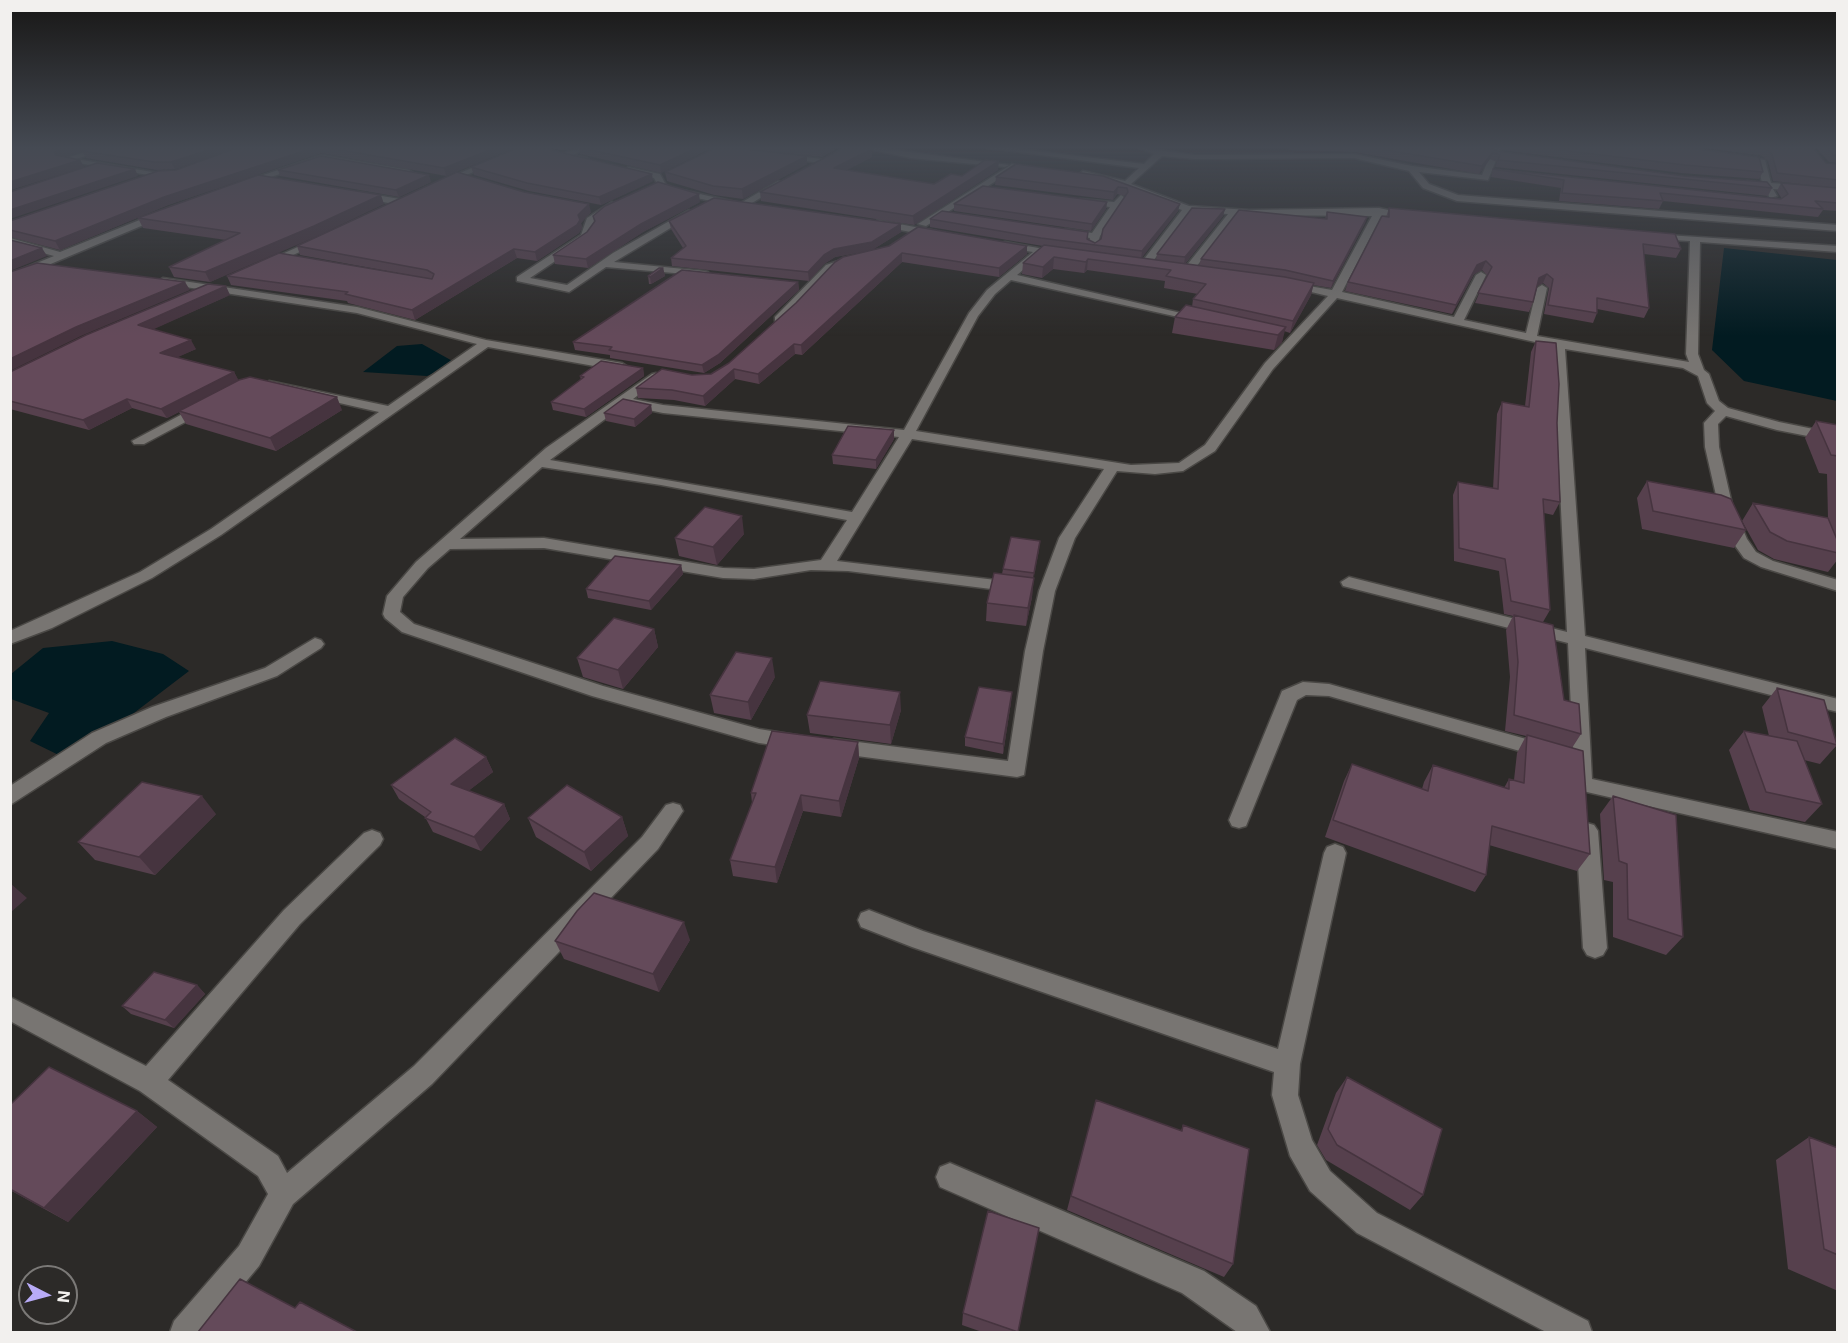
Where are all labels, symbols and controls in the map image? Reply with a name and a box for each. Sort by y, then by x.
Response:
north arrow [18,1265,78,1325]
text: N [53,1290,74,1304]

